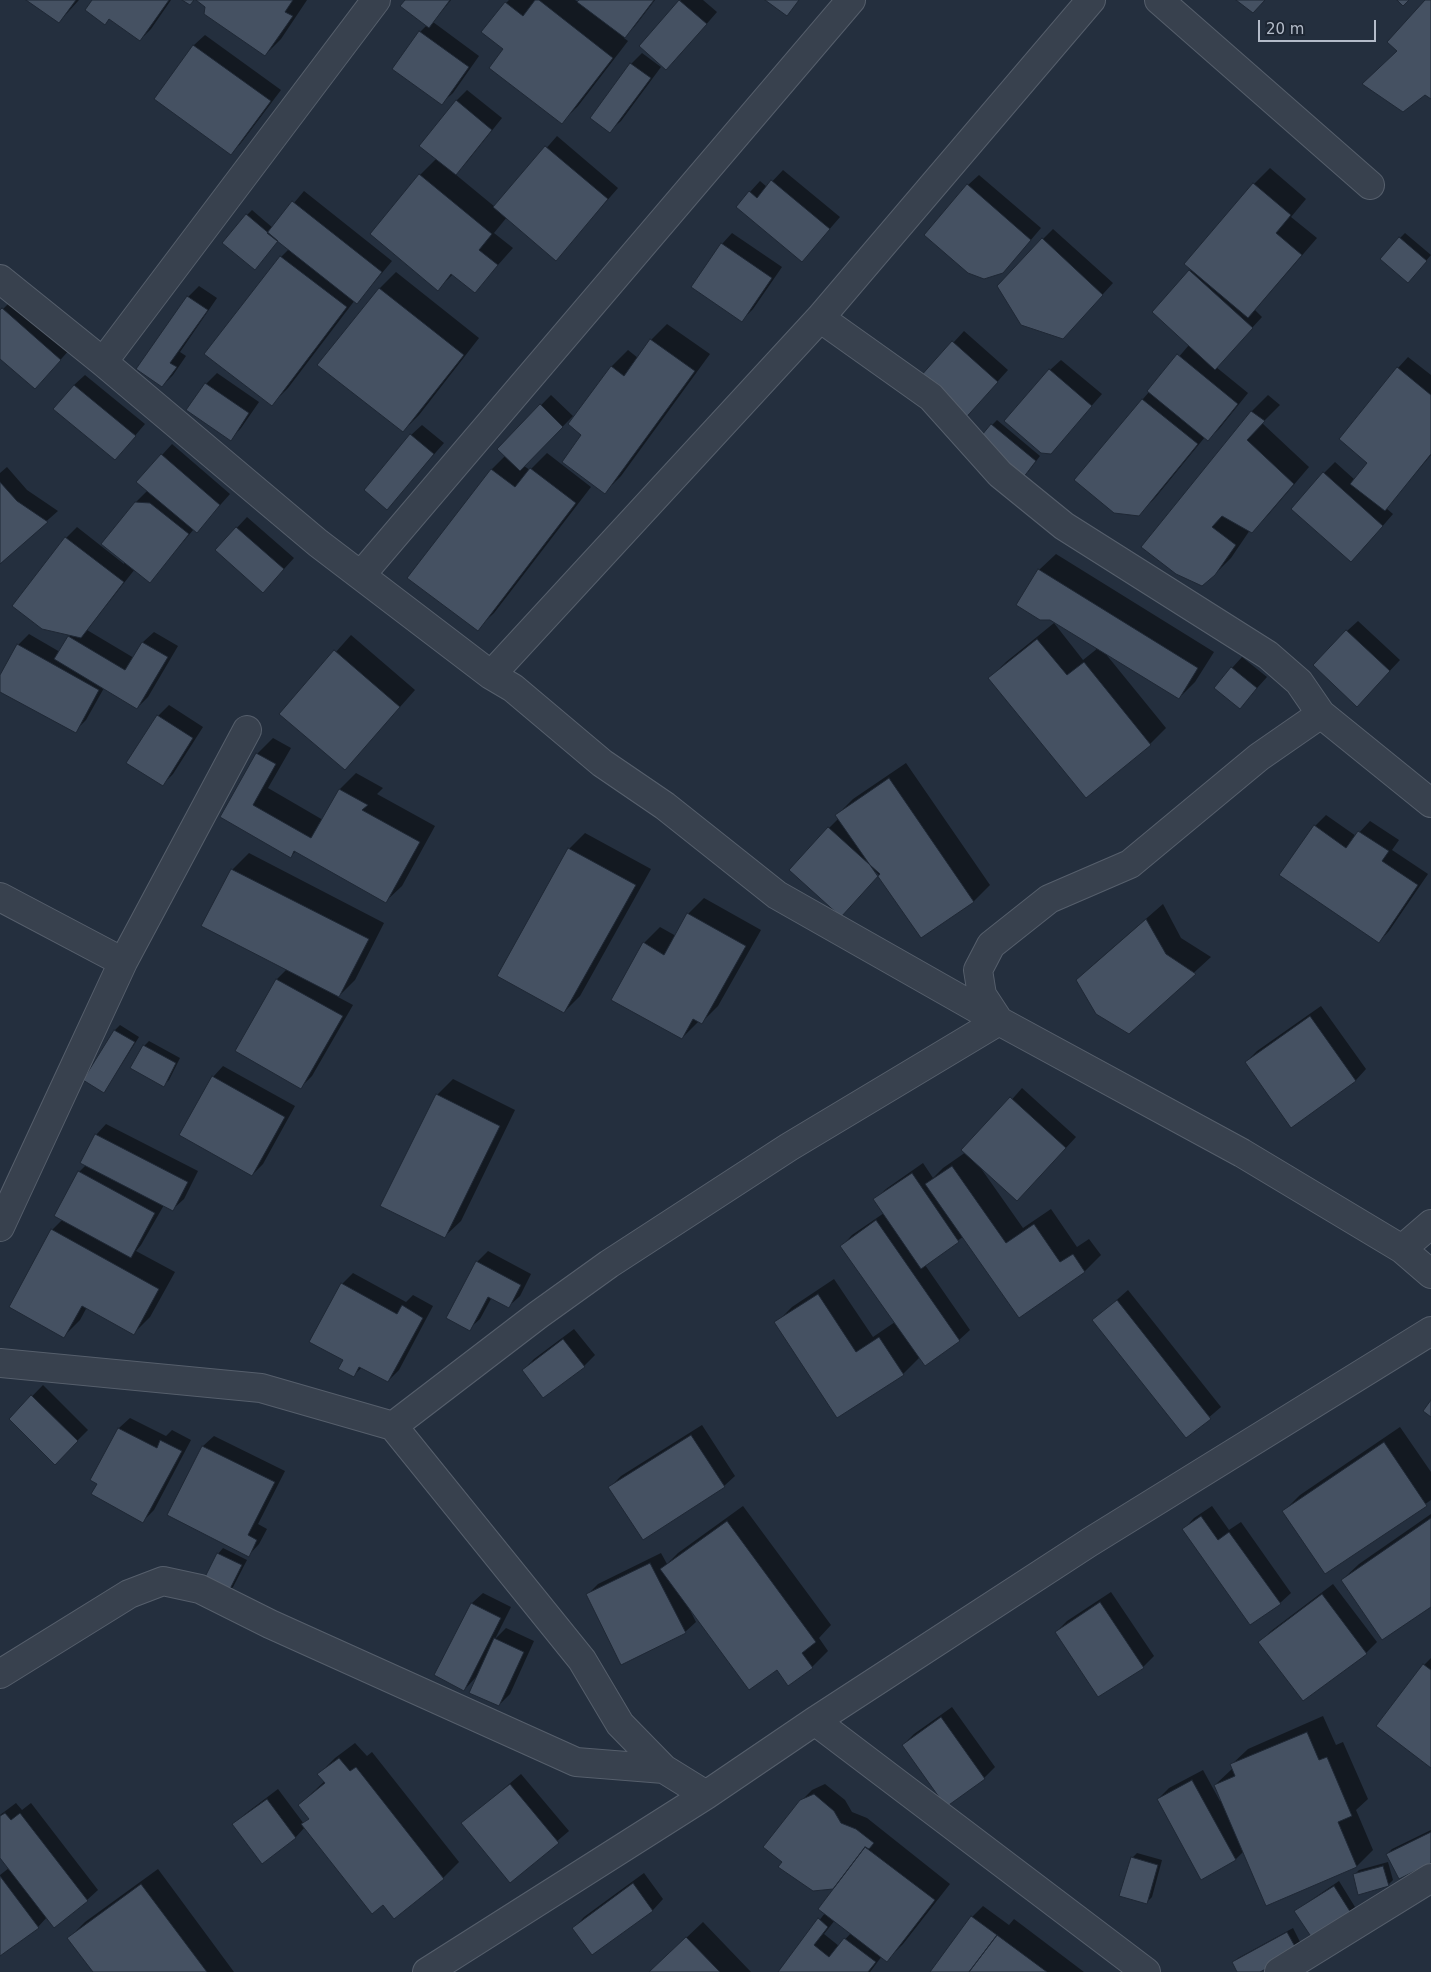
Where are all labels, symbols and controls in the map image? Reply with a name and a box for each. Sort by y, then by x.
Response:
scale bar [1261,10,1378,42]
text: 20 m [1266,20,1304,38]

